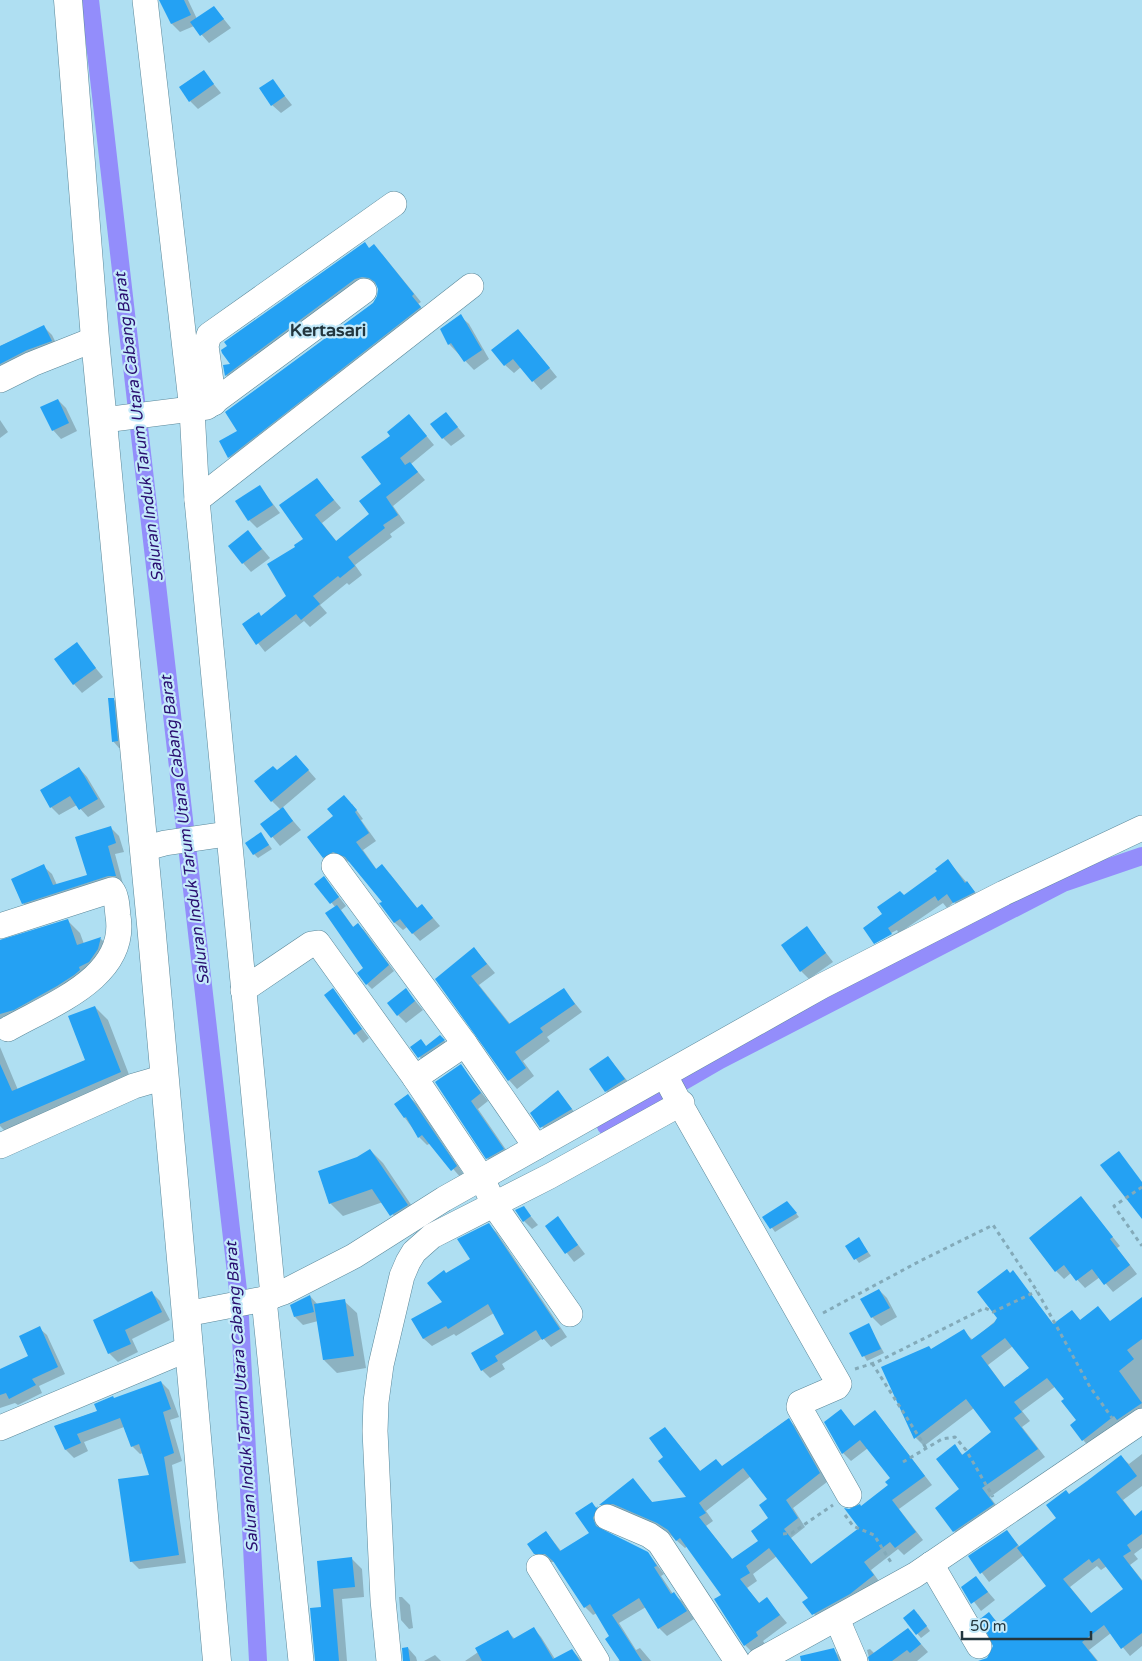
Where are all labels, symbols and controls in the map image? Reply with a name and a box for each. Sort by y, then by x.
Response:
water label: Saluran Induk Tarum Utara Cabang Barat [110,269,168,583]
district label: Kertasari [290,319,366,341]
water label: Saluran Induk Tarum Utara Cabang Barat [156,672,214,986]
water label: Saluran Induk Tarum Utara Cabang Barat [221,1239,263,1553]
scale bar [962,1608,1091,1640]
text: 50 m [970,1617,1007,1635]

